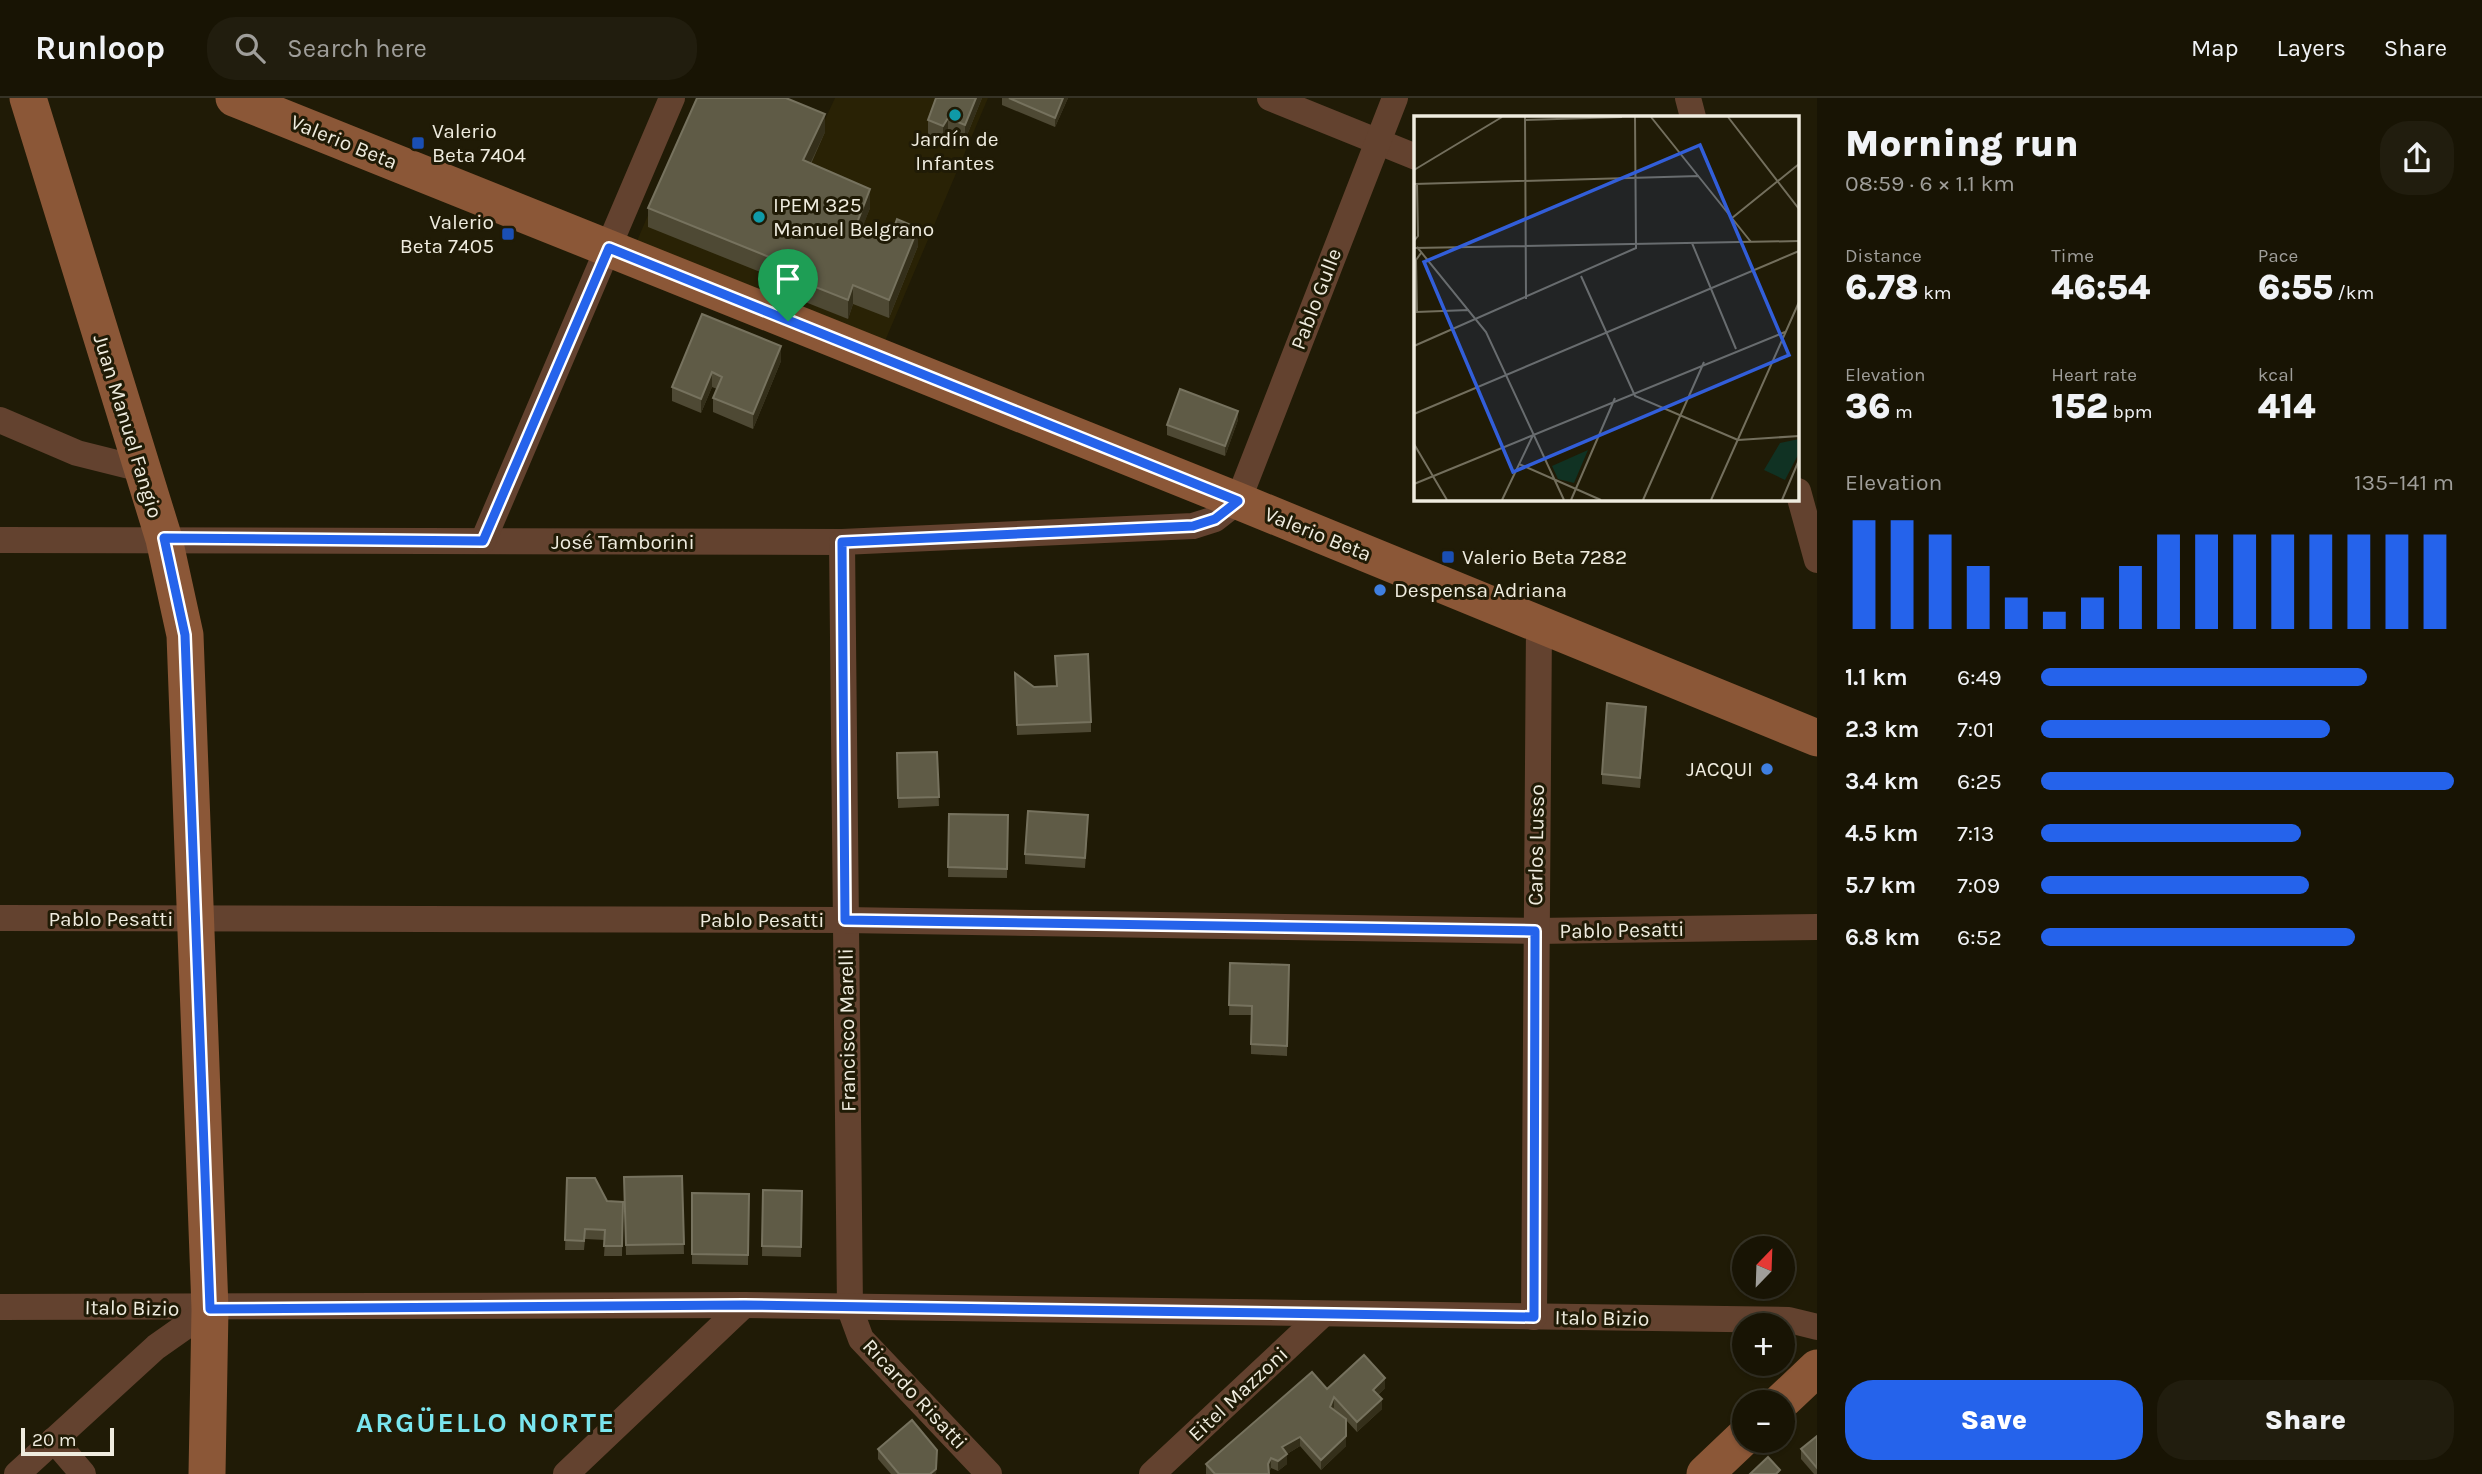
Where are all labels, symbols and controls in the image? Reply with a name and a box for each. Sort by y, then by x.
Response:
search box [207,17,697,80]
text: Runloop [35,29,165,67]
icon: search [231,29,269,67]
text: Search here [287,33,427,64]
text: Map [2191,34,2239,62]
text: Layers [2277,34,2346,62]
text: Share [2384,34,2447,62]
marker: Jardín de Infantes [947,107,963,123]
street label: Valerio Beta [287,110,401,174]
inset map [1414,116,1800,500]
place label: Valerio Beta 7404 [432,119,526,167]
text: Morning run [1845,121,2079,166]
button: share [2380,121,2454,195]
place label: Jardín de Infantes [911,127,999,175]
marker: Valerio Beta 7404 [410,135,426,151]
text: 08:59 · 6 × 1.1 km [1845,170,2015,197]
place label: IPEM 325 Manuel Belgrano [773,193,934,241]
marker: IPEM 325 Manuel Belgrano [751,209,767,225]
place label: Valerio Beta 7405 [400,210,494,258]
marker: Valerio Beta 7405 [500,226,516,242]
street label: Pablo Gulle [1286,245,1346,353]
text: Distance [1845,245,1922,267]
text: Time [2051,245,2094,267]
text: Pace [2258,245,2298,267]
pin [758,249,818,321]
icon: arrive [769,260,807,298]
text: 6.78 [1845,267,1919,308]
text: 46:54 [2051,267,2150,308]
text: 6:55 [2258,267,2333,308]
text: km [1919,282,1952,304]
text: /km [2333,282,2374,304]
street label: Juan Manuel Fangio [89,331,167,521]
text: Elevation [1845,364,1925,386]
text: Heart rate [2051,364,2137,386]
text: kcal [2258,364,2294,386]
text: 36 [1845,386,1890,427]
text: 152 [2051,386,2108,427]
text: 414 [2258,386,2315,427]
text: m [1890,401,1913,423]
text: bpm [2108,401,2153,423]
text: Elevation [1845,469,1942,496]
text: 135–141 m [2354,469,2454,496]
street label: Valerio Beta [1261,502,1375,566]
street label: José Tamborini [551,530,695,554]
place label: Valerio Beta 7282 [1462,545,1627,569]
marker: Valerio Beta 7282 [1440,549,1456,565]
place label: Despensa Adriana [1394,578,1567,602]
marker: Despensa Adriana [1372,582,1388,598]
text: 1.1 km [1845,664,1908,691]
text: 6:49 [1957,664,2002,691]
text: 2.3 km [1845,716,1919,743]
text: 7:01 [1957,716,1994,743]
place label: JACQUI [1686,757,1753,781]
marker: JACQUI [1759,761,1775,777]
text: 3.4 km [1845,768,1919,795]
text: 6:25 [1957,768,2002,795]
street label: Carlos Lusso [1523,784,1549,906]
text: 4.5 km [1845,820,1918,847]
text: 7:13 [1957,820,1994,847]
text: 5.7 km [1845,872,1916,899]
text: 7:09 [1957,872,2000,899]
street label: Pablo Pesatti [48,907,174,931]
street label: Pablo Pesatti [699,908,825,932]
street label: Pablo Pesatti [1559,917,1685,943]
text: 6.8 km [1845,924,1920,951]
text: 6:52 [1957,924,2002,951]
street label: Francisco Marelli [834,948,860,1112]
north arrow [1732,1236,1796,1298]
map controls [1732,1236,1795,1453]
street label: Italo Bizio [84,1295,180,1321]
street label: Italo Bizio [1554,1305,1650,1331]
button: + [1732,1313,1795,1376]
street label: Ricardo Risatti [858,1334,972,1454]
street label: Eitel Mazzoni [1183,1342,1293,1446]
button: Save [1845,1380,2143,1460]
button: Share [2157,1380,2454,1460]
button: − [1732,1390,1795,1453]
district label: ARGÜELLO NORTE [356,1406,616,1439]
scale bar [21,1425,114,1457]
text: 20 m [32,1429,77,1451]

